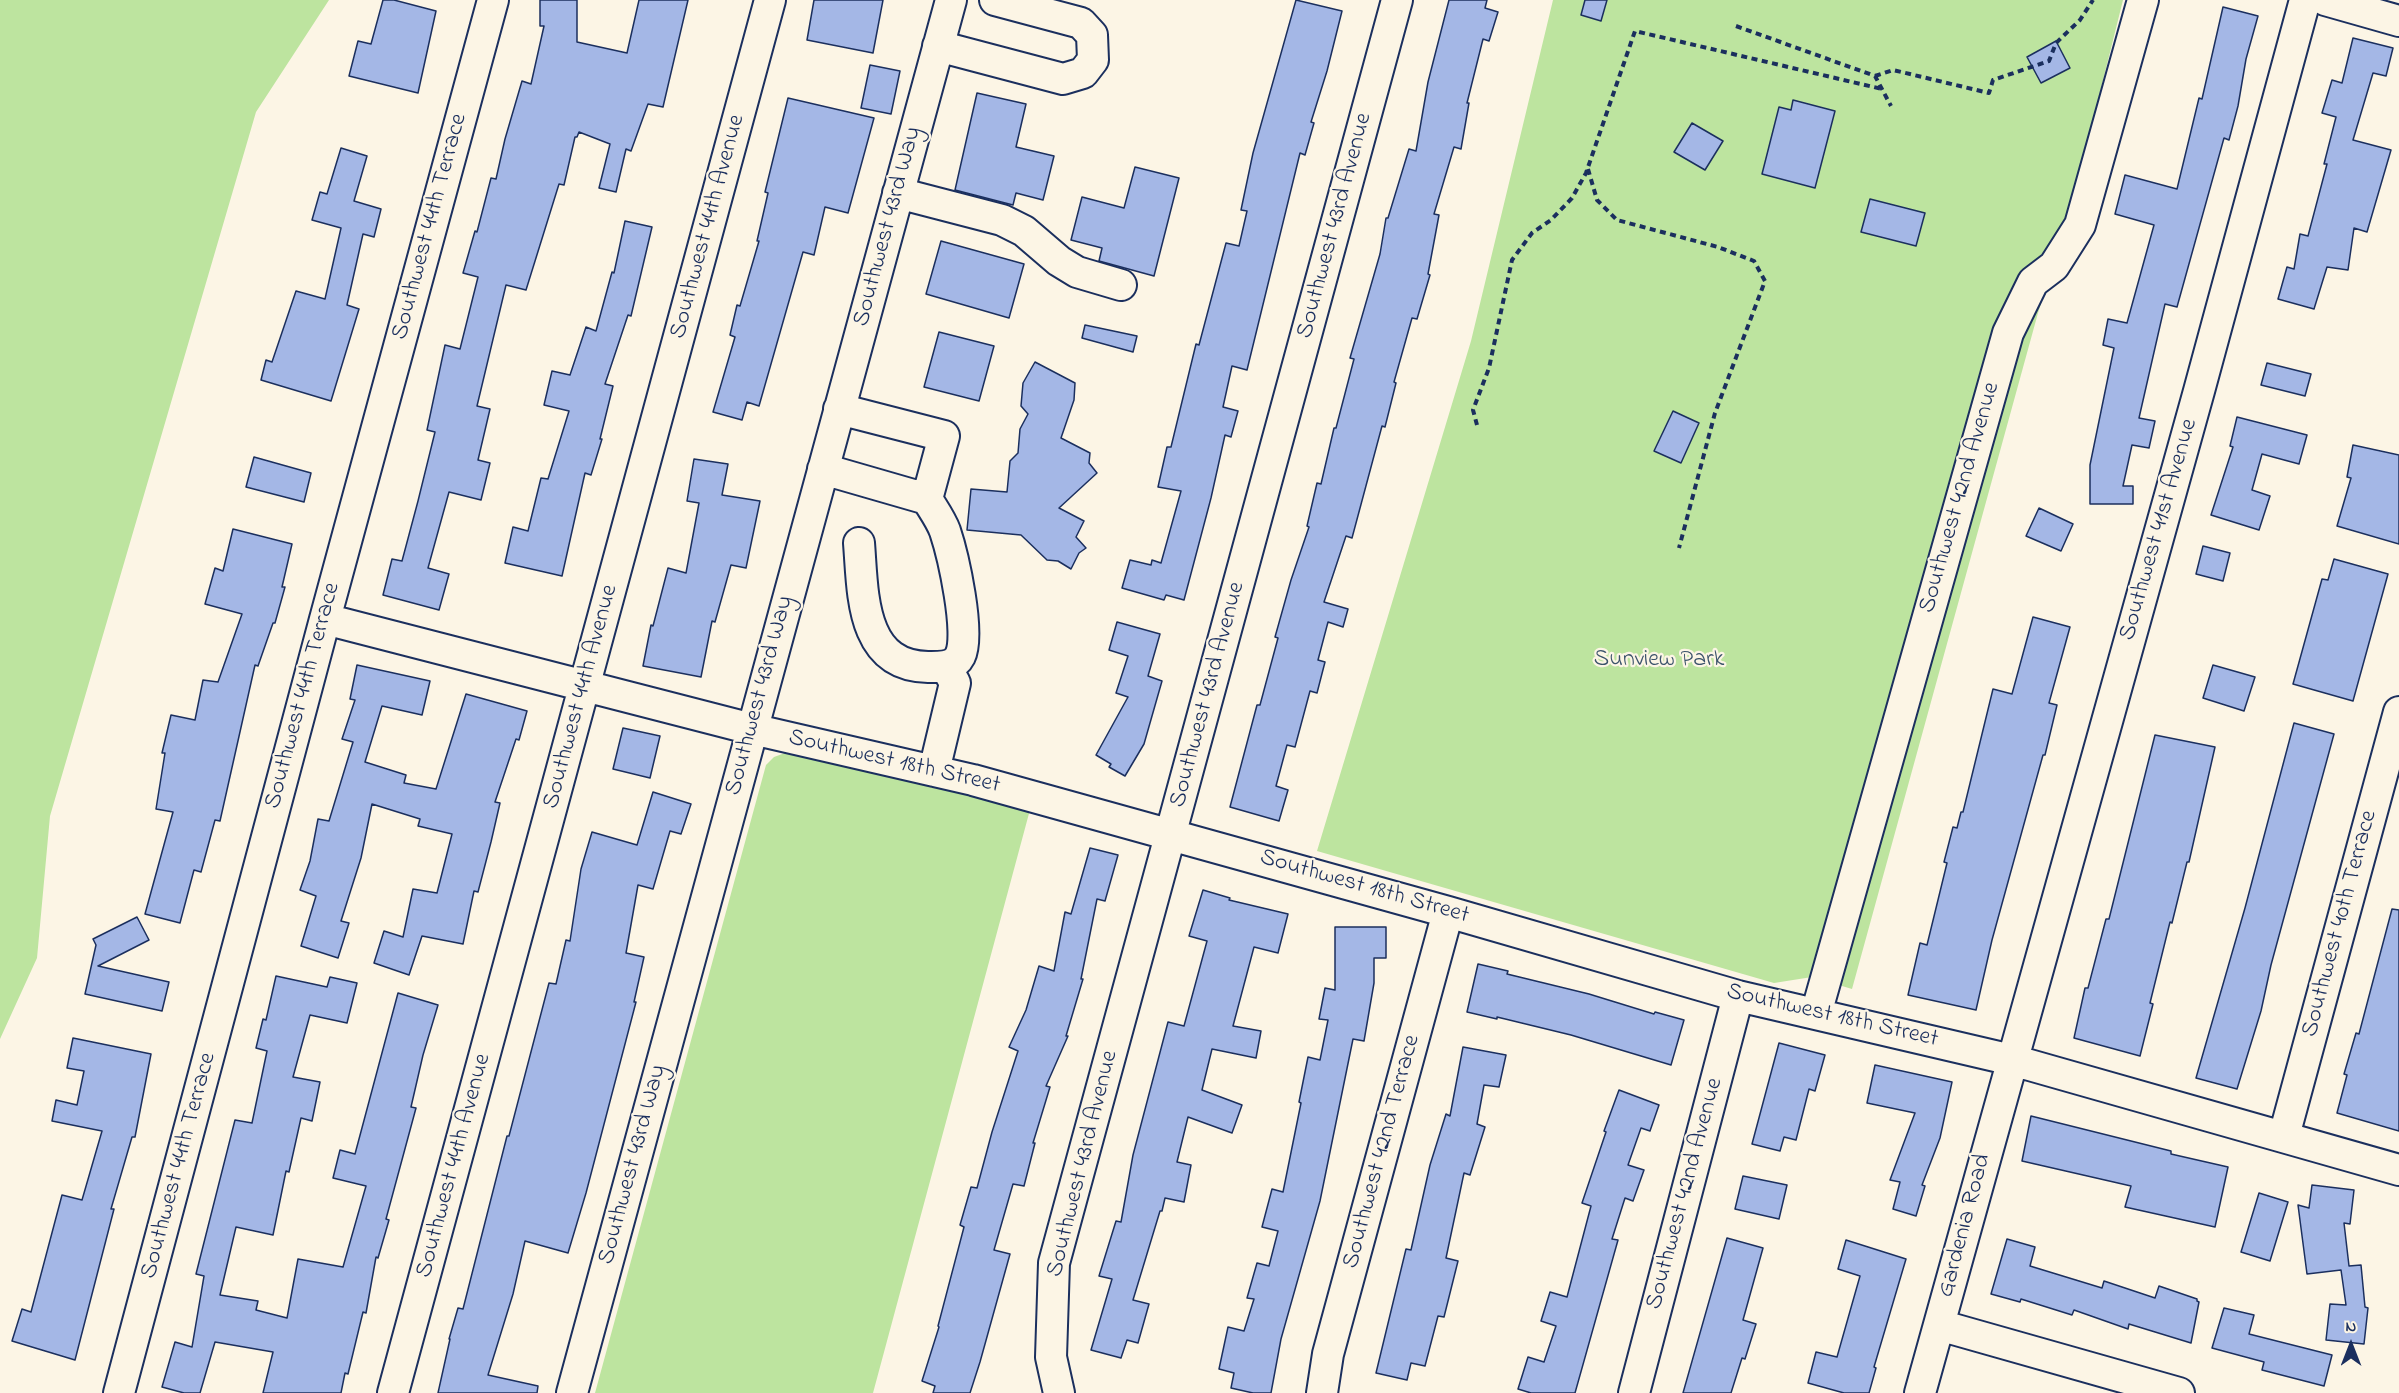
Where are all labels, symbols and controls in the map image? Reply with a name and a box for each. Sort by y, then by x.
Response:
street label: Southwest 43rd Avenue [1292,110,1380,342]
street label: Southwest 44th Terrace [387,111,475,343]
street label: Southwest 44th Avenue [665,112,753,342]
street label: Southwest 43rd Way [849,124,929,330]
street label: Southwest 42nd Avenue [1914,379,2008,617]
street label: Southwest 41st Avenue [2115,416,2205,644]
street label: Southwest 43rd Avenue [1165,579,1253,811]
street label: Southwest 44th Terrace [260,580,348,812]
street label: Southwest 44th Avenue [538,582,626,812]
street label: Southwest 43rd Way [721,593,801,799]
park label: Sunview Park [1594,647,1724,675]
street label: Southwest 18th Street [785,725,1003,801]
street label: Southwest 40th Terrace [2297,808,2385,1040]
street label: Southwest 18th Street [1256,844,1472,932]
street label: Southwest 18th Street [1723,979,1941,1055]
street label: Southwest 42nd Terrace [1338,1032,1428,1272]
street label: Southwest 43rd Avenue [1042,1048,1126,1280]
street label: Southwest 44th Terrace [136,1050,224,1282]
street label: Southwest 44th Avenue [411,1051,499,1281]
street label: Southwest 43rd Way [594,1062,674,1268]
street label: Southwest 42nd Avenue [1641,1075,1731,1313]
street label: Gardenia Road [1933,1151,1999,1301]
north arrow [2321,1315,2381,1375]
text: N [2346,1315,2356,1339]

